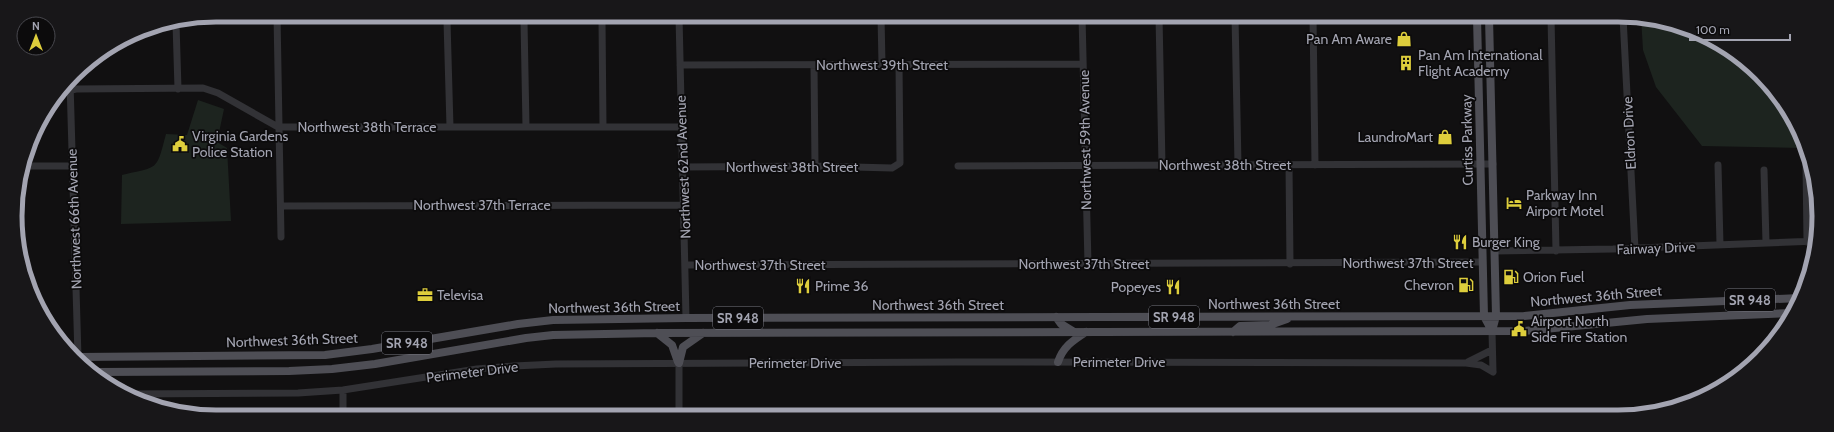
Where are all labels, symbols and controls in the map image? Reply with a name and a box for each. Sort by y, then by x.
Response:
north arrow [16,16,56,56]
scale bar [1690,16,1790,42]
text: N [32,19,40,33]
text: 100 m [1696,22,1730,37]
place label: Pan Am Aware [1306,30,1392,48]
shop icon: Pan Am Aware [1395,30,1413,48]
place label: Pan Am International Flight Academy [1418,46,1543,80]
building icon: Pan Am International Flight Academy [1397,54,1415,72]
street label: Northwest 39th Street [816,56,948,74]
street label: Northwest 59th Avenue [1075,70,1095,210]
street label: Curtiss Parkway [1457,94,1477,186]
street label: Northwest 62nd Avenue [672,95,694,239]
street label: Eldron Drive [1618,96,1640,170]
street label: Northwest 38th Terrace [298,118,436,136]
place label: Virginia Gardens Police Station [192,127,288,161]
place label: LaundroMart [1357,128,1433,146]
shop icon: LaundroMart [1436,128,1454,146]
public building icon: Virginia Gardens Police Station [171,135,189,153]
street label: Northwest 66th Avenue [63,148,85,290]
street label: Northwest 38th Street [1159,156,1291,174]
street label: Northwest 38th Street [726,158,858,176]
place label: Parkway Inn Airport Motel [1526,186,1604,220]
hotel icon: Parkway Inn Airport Motel [1505,194,1523,212]
street label: Northwest 37th Terrace [413,196,551,214]
restaurant icon: Burger King [1451,233,1469,251]
place label: Burger King [1472,233,1541,251]
street label: Fairway Drive [1616,238,1696,258]
street label: Northwest 37th Street [1343,254,1474,272]
street label: Northwest 37th Street [1019,255,1150,273]
street label: Northwest 37th Street [695,256,826,274]
fuel station icon: Orion Fuel [1502,268,1520,286]
place label: Orion Fuel [1523,268,1585,286]
place label: Chevron [1404,276,1454,294]
fuel station icon: Chevron [1457,276,1475,294]
restaurant icon: Prime 36 [794,277,812,295]
place label: Prime 36 [815,277,868,295]
place label: Popeyes [1111,278,1161,296]
restaurant icon: Popeyes [1164,278,1182,296]
street label: Northwest 36th Street [1530,281,1663,311]
office icon: Televisa [416,286,434,304]
place label: Televisa [437,286,484,304]
road number: SR 948 [1725,289,1775,311]
street label: Northwest 36th Street [1208,295,1340,313]
street label: Northwest 36th Street [872,296,1004,314]
street label: Northwest 36th Street [548,297,680,317]
road number: SR 948 [1149,306,1199,328]
road number: SR 948 [713,307,763,329]
place label: Airport North Side Fire Station [1531,312,1628,346]
public building icon: Airport North Side Fire Station [1510,320,1528,338]
street label: Northwest 36th Street [226,329,358,351]
road number: SR 948 [382,332,432,354]
street label: Perimeter Drive [1073,353,1165,371]
street label: Perimeter Drive [749,354,841,372]
street label: Perimeter Drive [425,357,519,387]

